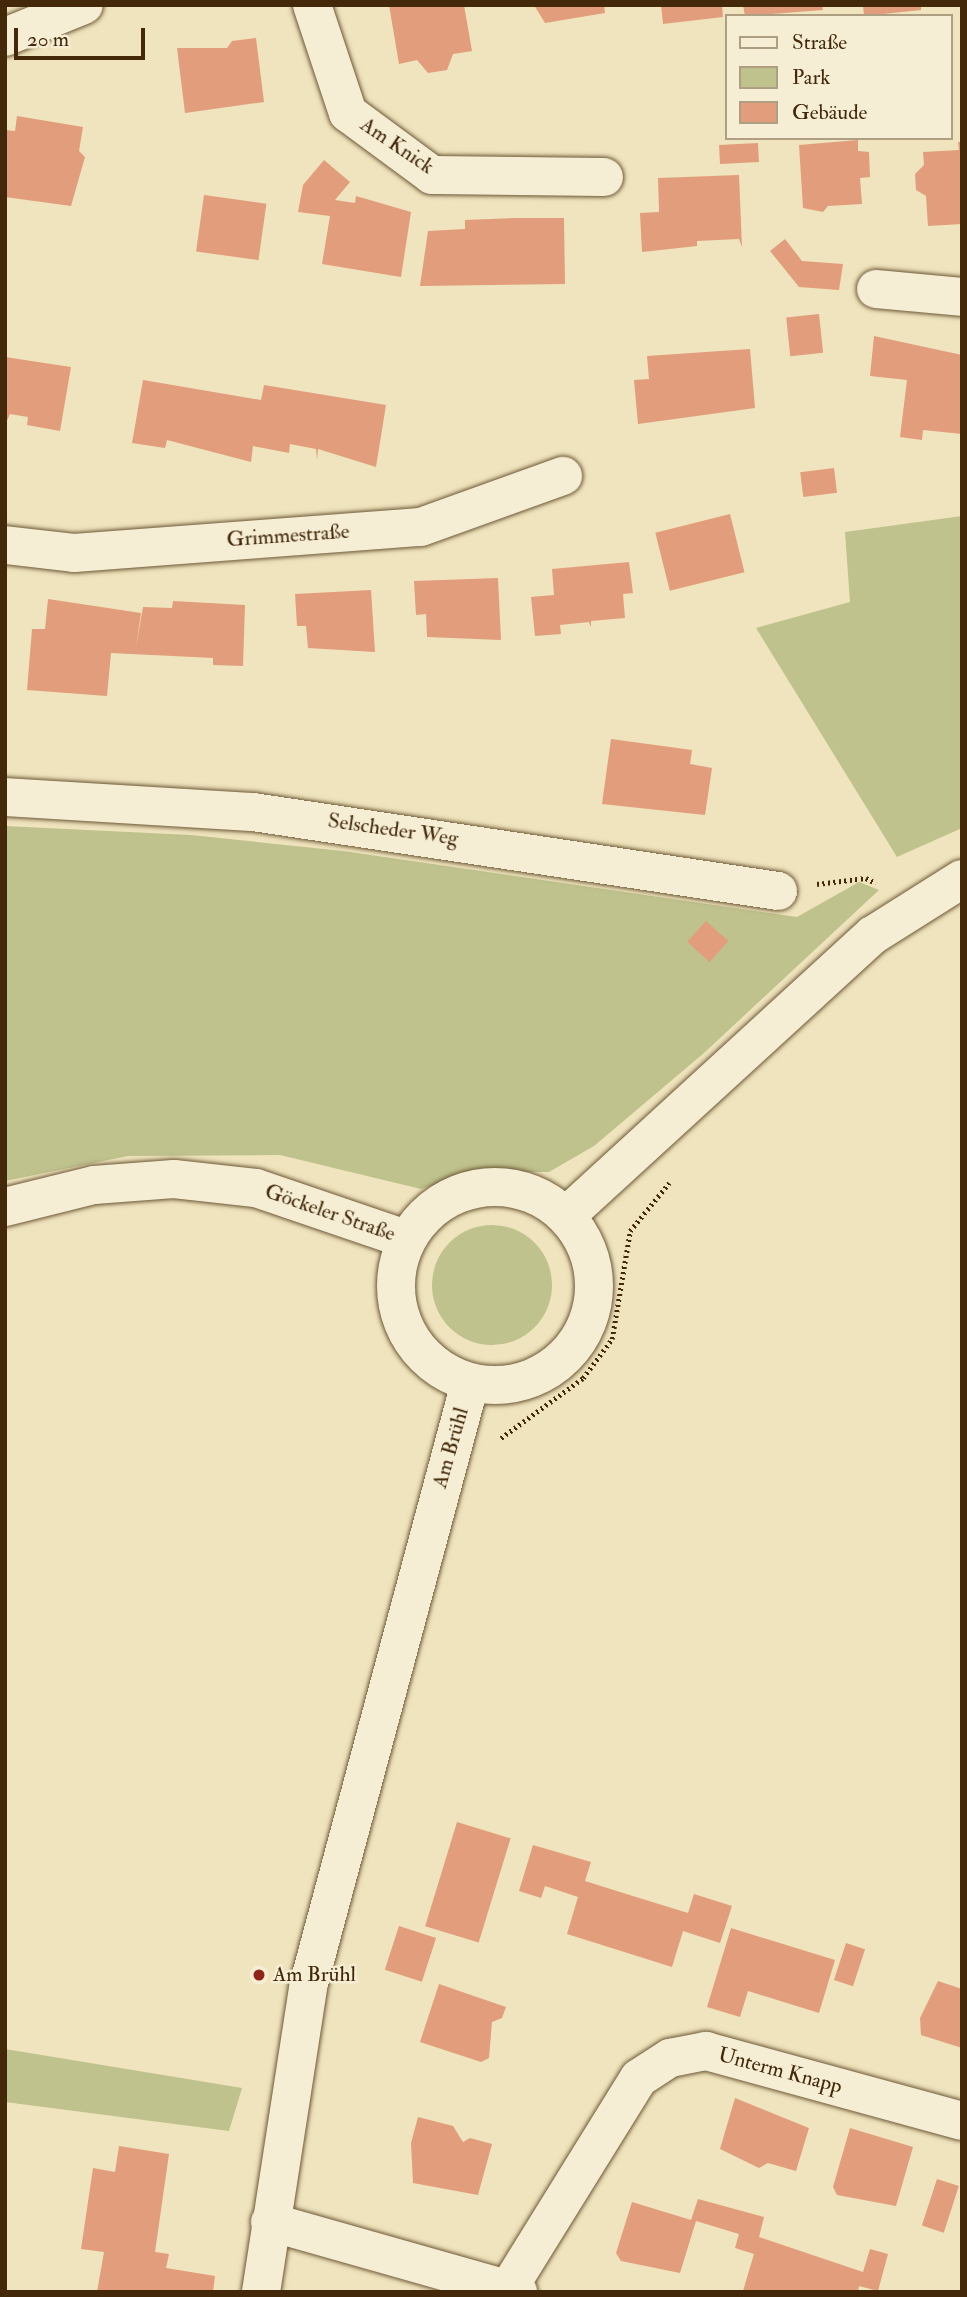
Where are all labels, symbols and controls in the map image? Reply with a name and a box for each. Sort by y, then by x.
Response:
scale bar [18,14,149,58]
legend [726,14,953,140]
text: 20 m [27,26,69,53]
text: Straße [792,29,847,56]
text: Park [792,64,830,91]
text: Gebäude [792,99,867,126]
street label: Am Knick [355,112,439,180]
street label: Grimmestraße [226,519,350,553]
street label: Selscheder Weg [326,808,460,852]
street label: Göckeler Straße [262,1179,398,1247]
street label: Am Brühl [427,1405,475,1491]
place label: Am Brühl [273,1962,356,1988]
marker: Am Brühl [251,1967,267,1983]
street label: Unterm Knapp [715,2042,845,2100]

